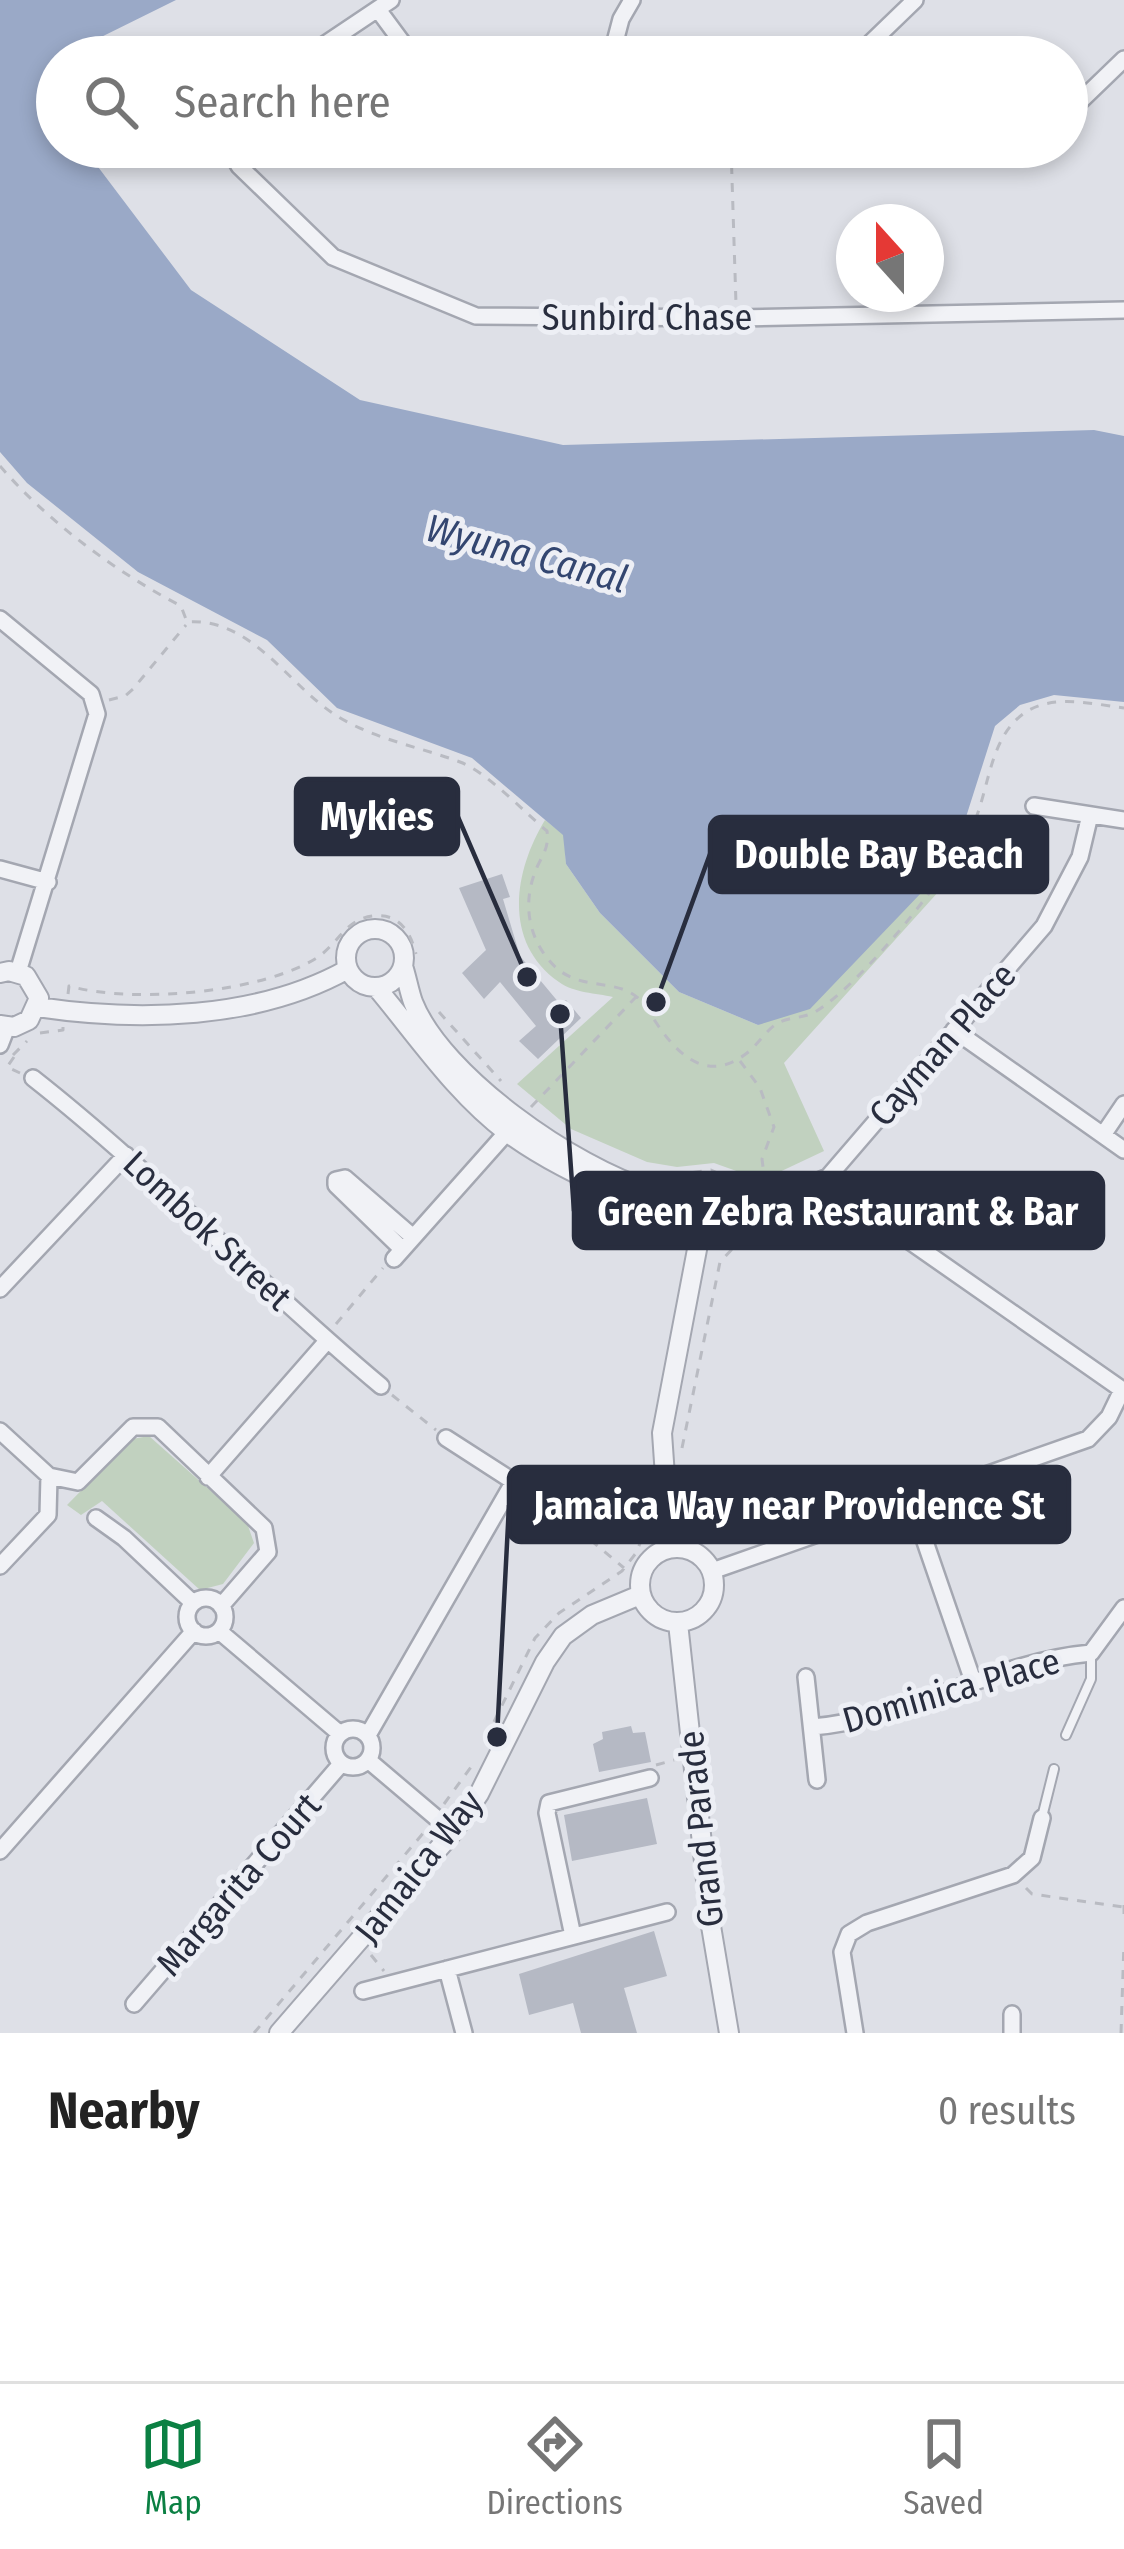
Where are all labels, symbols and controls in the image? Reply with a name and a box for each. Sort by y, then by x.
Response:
search box [36,36,1088,168]
icon: search [78,69,144,135]
text: Search here [174,75,391,129]
north arrow [836,204,944,312]
street label: Sunbird Chase [542,296,752,340]
water label: Wyuna Canal [421,505,632,603]
callout: Mykies [296,779,458,854]
text: Mykies [320,794,434,840]
callout: Double Bay Beach [710,817,1047,892]
text: Double Bay Beach [734,832,1024,878]
street label: Cayman Place [860,954,1026,1135]
street label: Lombok Street [114,1142,301,1320]
callout: Green Zebra Restaurant & Bar [574,1173,1103,1248]
text: Green Zebra Restaurant & Bar [598,1189,1079,1235]
callout: Jamaica Way near Providence St [509,1467,1069,1542]
text: Jamaica Way near Providence St [532,1483,1046,1529]
street label: Dominica Place [838,1639,1065,1743]
street label: Grand Parade [669,1729,733,1929]
street label: Jamaica Way [345,1781,492,1952]
street label: Margarita Court [147,1784,330,1985]
text: Nearby [48,2080,200,2142]
text: 0 results [938,2088,1076,2134]
tab: Map [140,2411,206,2523]
tab: Directions [486,2411,623,2523]
tab: Saved [903,2411,984,2523]

